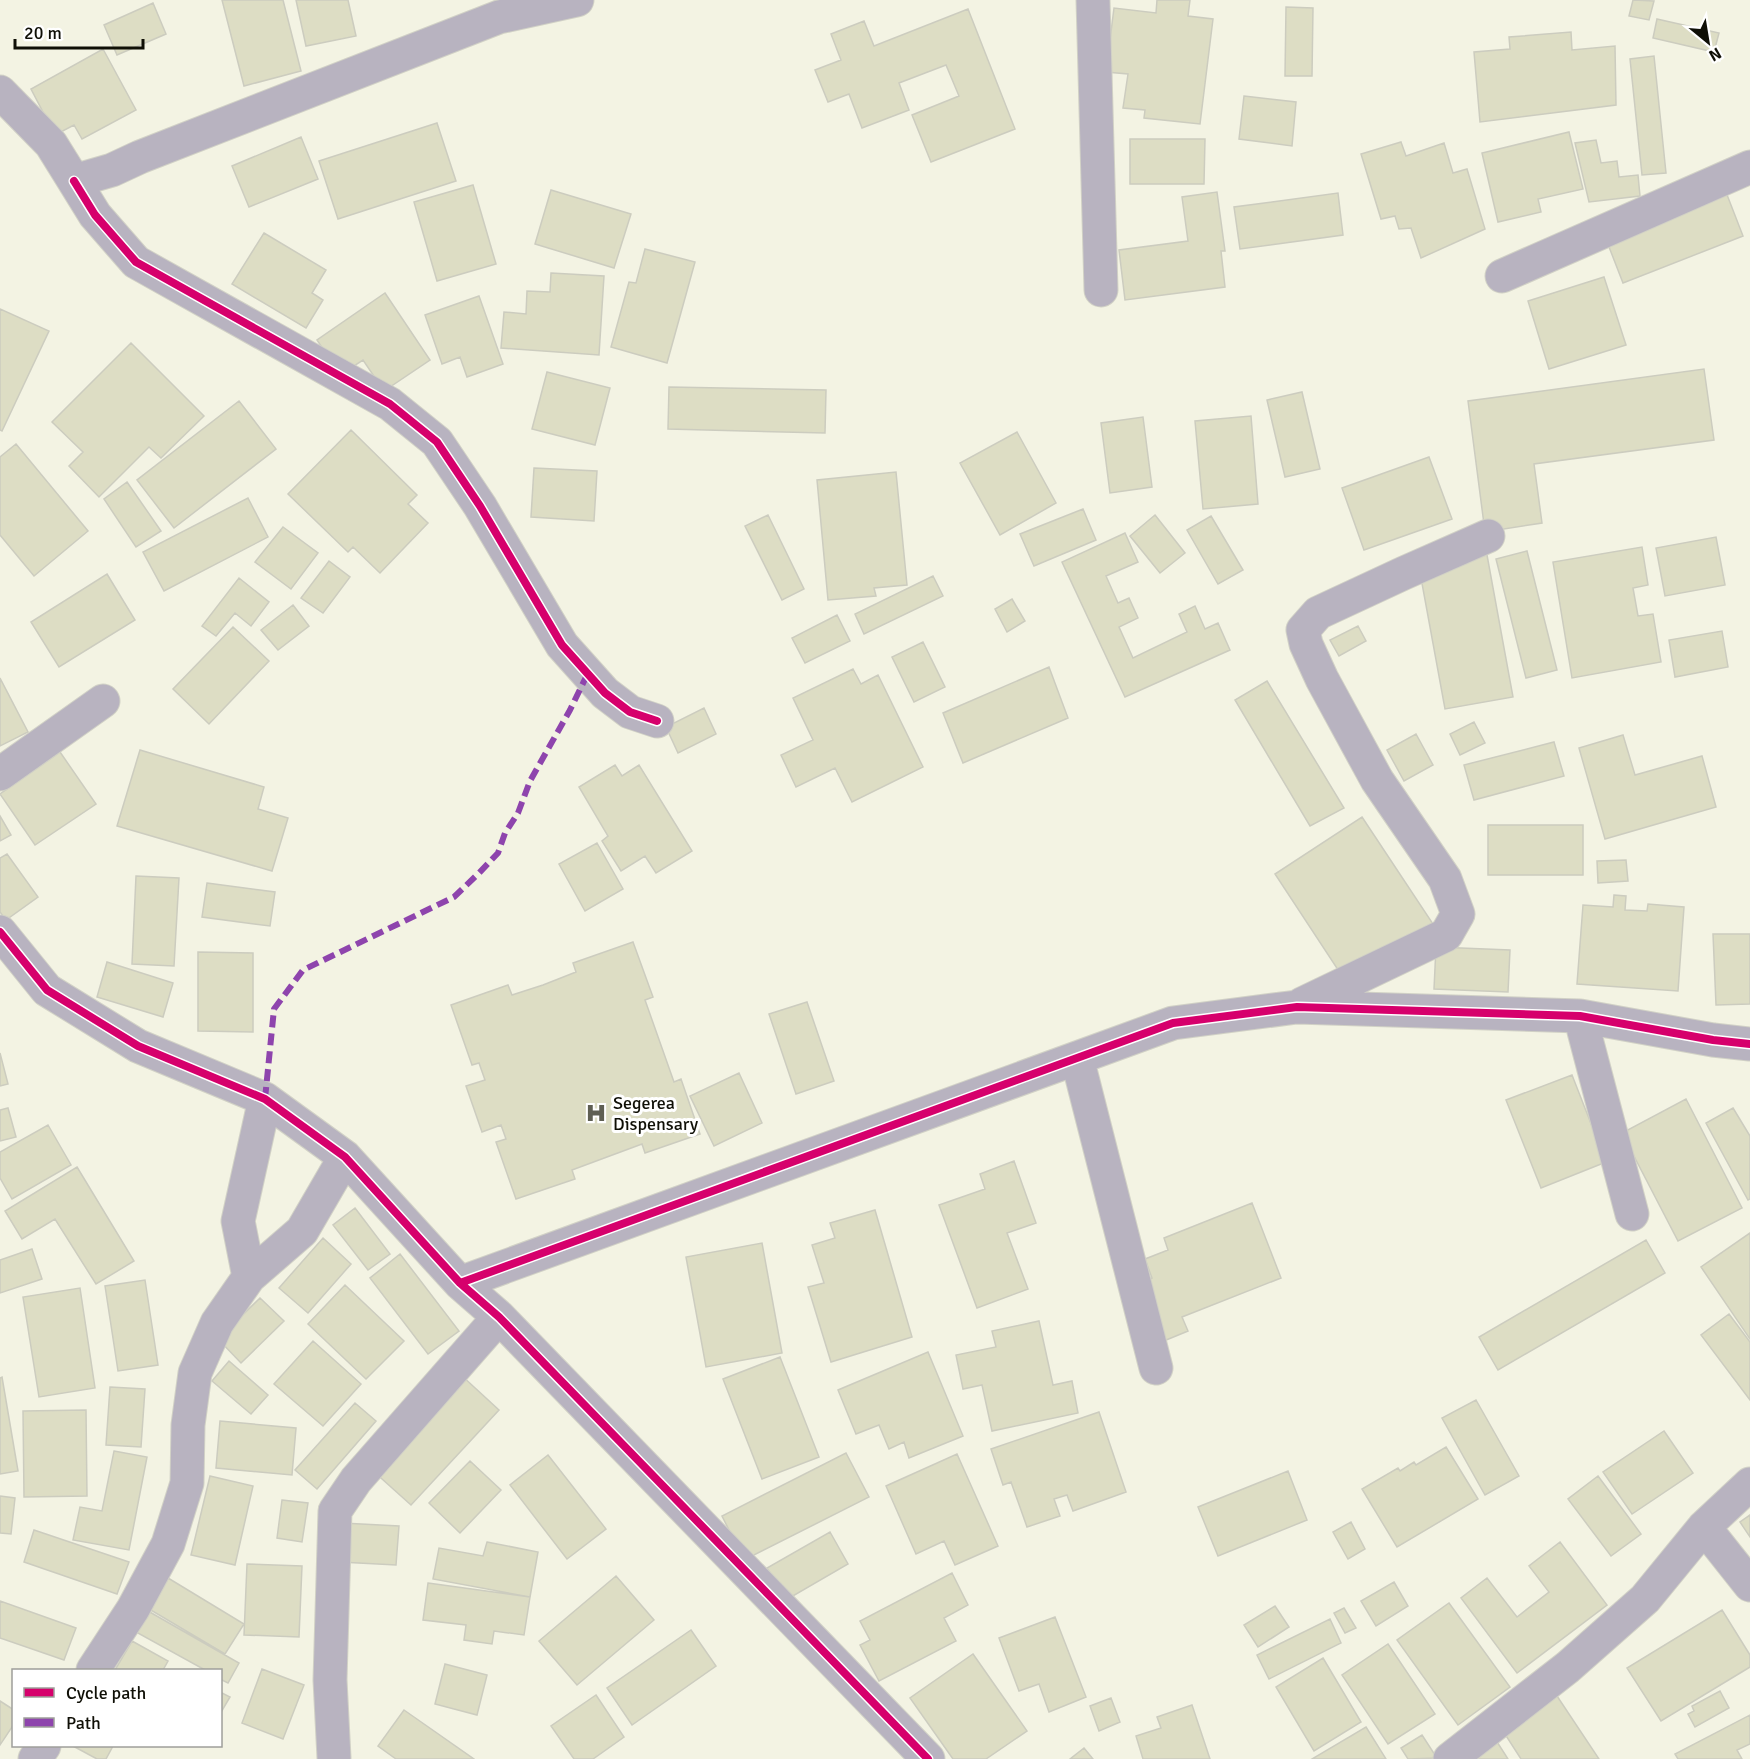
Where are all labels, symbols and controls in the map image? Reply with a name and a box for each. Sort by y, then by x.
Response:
scale bar [15,12,142,50]
north arrow [1678,12,1738,72]
text: 20 m [24,22,62,44]
text: N [1705,43,1725,66]
place label: Segerea Dispensary [613,1092,699,1135]
hospital icon: Segerea Dispensary [584,1101,608,1125]
legend [12,1669,222,1747]
text: Cycle path [66,1682,146,1704]
text: Path [66,1712,101,1734]

